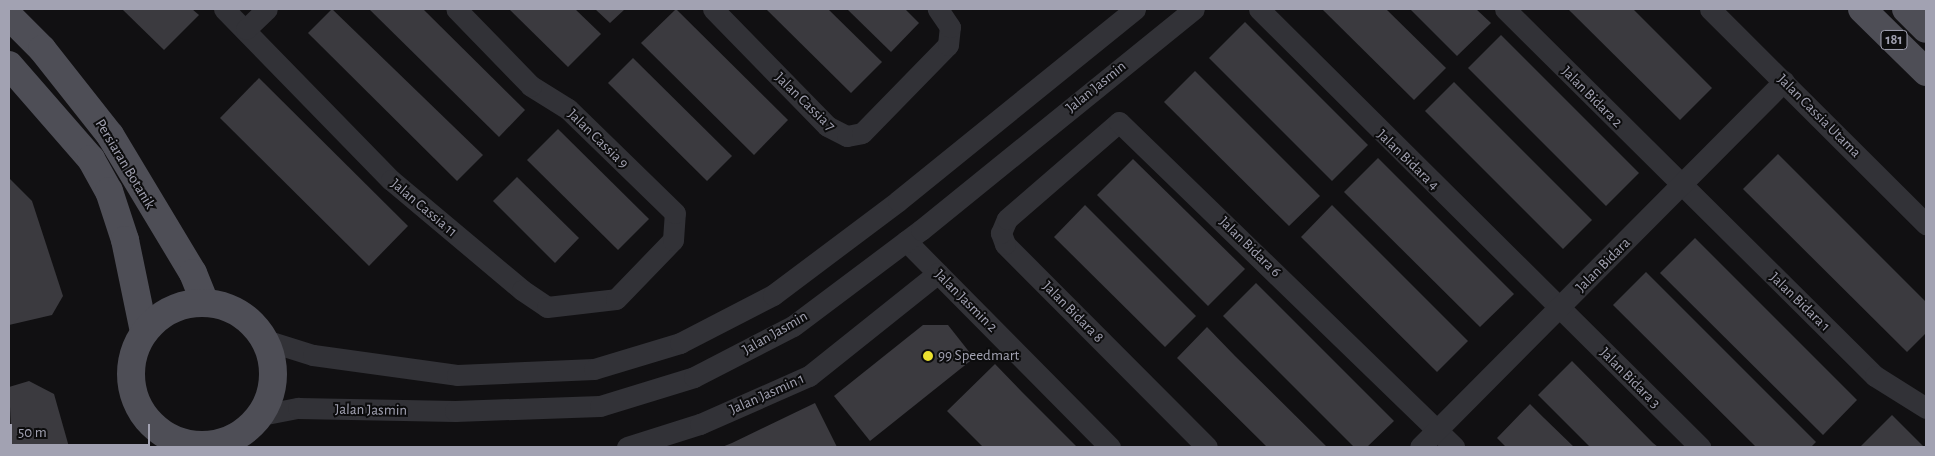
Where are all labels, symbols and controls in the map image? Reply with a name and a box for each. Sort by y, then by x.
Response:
road number: 181 [1880,28,1908,52]
street label: Jalan Jasmin [1062,57,1130,117]
street label: Jalan Bidara 2 [1558,63,1626,131]
street label: Jalan Cassia 7 [771,69,839,135]
street label: Jalan Cassia Utama [1773,70,1865,162]
street label: Jalan Cassia 9 [564,105,632,173]
street label: Persiaran Botanik [91,116,159,212]
street label: Jalan Bidara 4 [1373,126,1443,194]
street label: Jalan Cassia 11 [387,175,461,241]
street label: Jalan Bidara 6 [1215,213,1285,281]
street label: Jalan Bidara [1572,234,1634,296]
street label: Jalan Jasmin 2 [931,266,1001,336]
street label: Jalan Bidara 1 [1766,269,1834,335]
street label: Jalan Bidara 8 [1039,278,1107,346]
street label: Jalan Jasmin [739,307,811,359]
street label: Jalan Bidara 3 [1596,344,1664,412]
place label: 99 Speedmart [938,347,1019,365]
marker: 99 Speedmart [922,350,934,362]
street label: Jalan Jasmin 1 [727,370,807,418]
street label: Jalan Jasmin [335,400,407,420]
scale bar [12,414,152,446]
text: 50 m [18,425,47,440]

